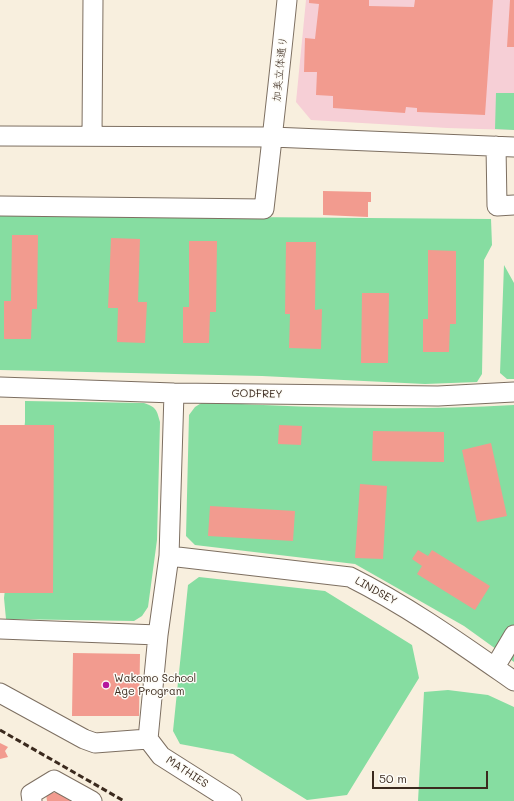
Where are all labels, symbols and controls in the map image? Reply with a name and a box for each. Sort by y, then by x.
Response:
street label: 加美立体通り [270,35,290,103]
street label: GODFREY [231,387,283,401]
street label: LINDSEY [353,574,399,608]
place label: Wakomo School Age Program [114,672,196,698]
marker: Wakomo School Age Program [101,680,111,690]
street label: MATHIES [163,753,211,791]
scale bar [374,763,490,789]
text: 50 m [379,770,407,786]

